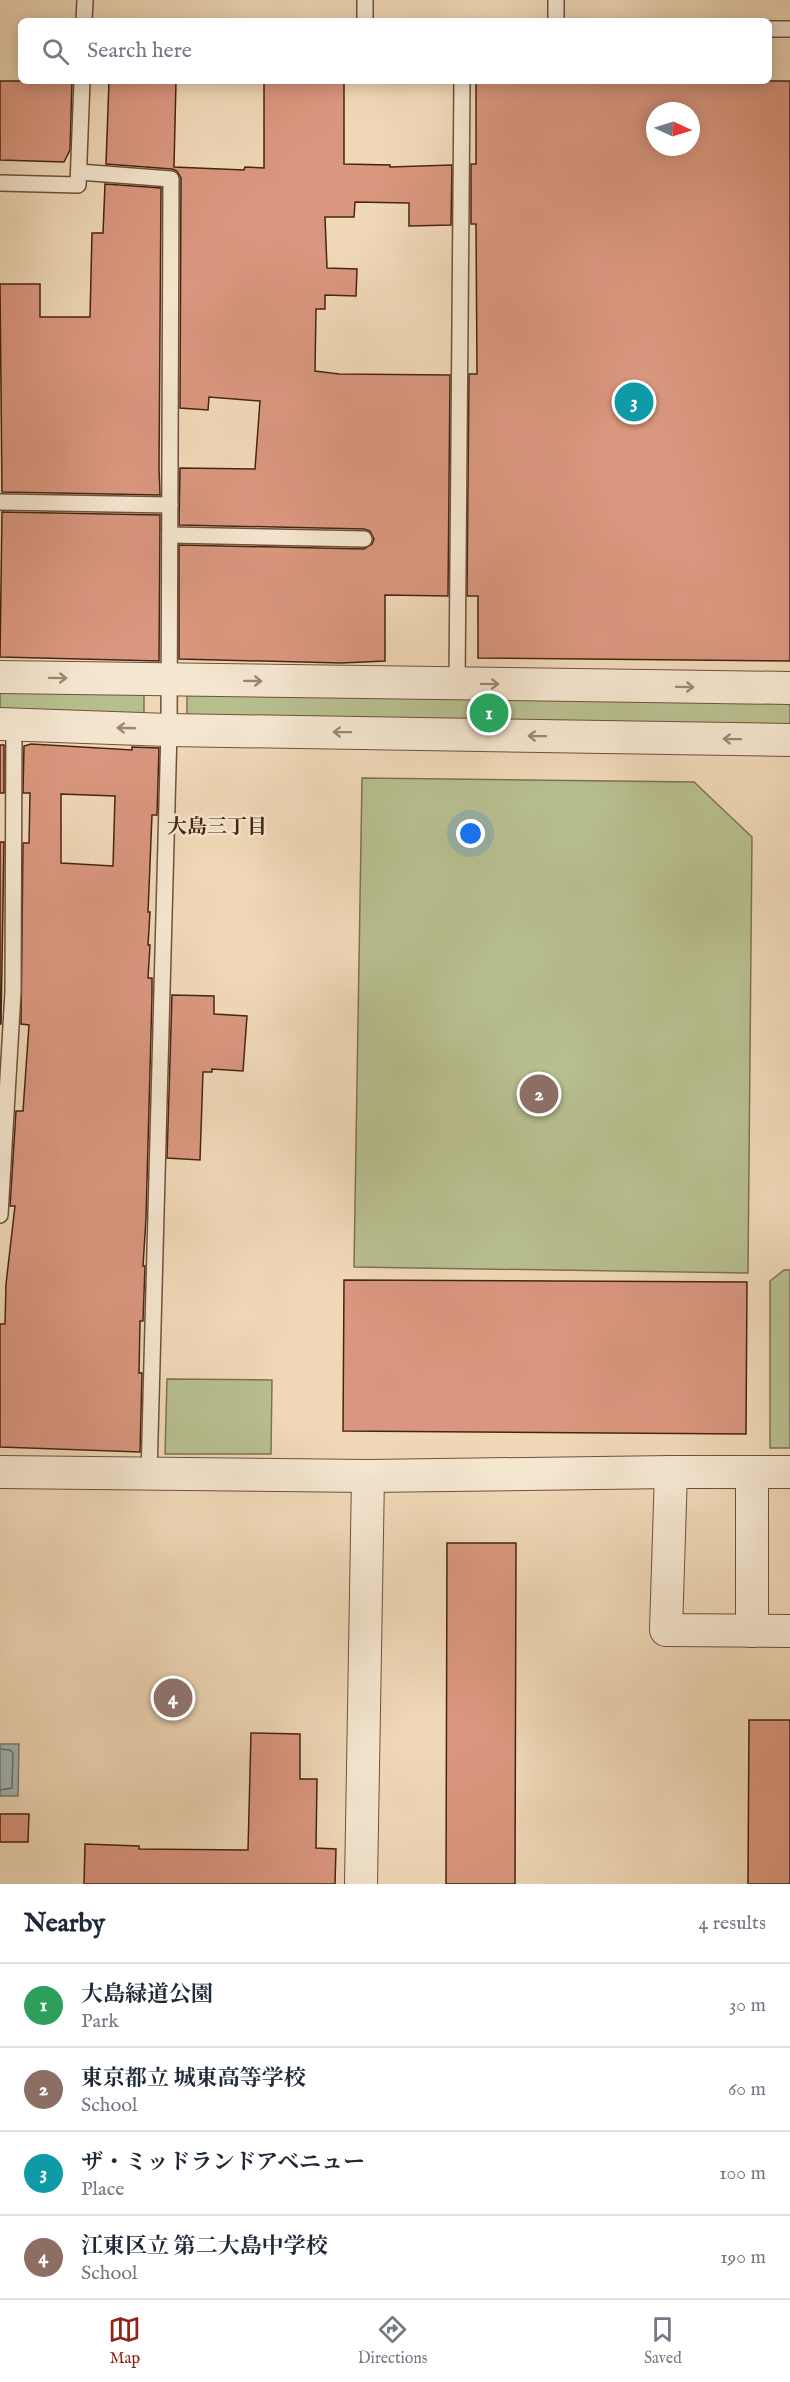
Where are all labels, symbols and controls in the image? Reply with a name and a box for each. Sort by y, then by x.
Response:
search box [18,18,772,84]
icon: search [39,35,72,68]
text: Search here [87,37,192,65]
north arrow [646,102,700,156]
pin: 3 [614,380,654,424]
one-way arrow [48,672,68,684]
one-way arrow [243,675,263,687]
one-way arrow [480,678,500,690]
one-way arrow [675,681,695,692]
pin: 1 [470,690,508,736]
one-way arrow [116,723,136,734]
one-way arrow [332,727,352,738]
one-way arrow [527,730,547,741]
one-way arrow [722,733,742,745]
district label: 大島三丁目 [167,815,267,840]
your location [456,819,485,848]
pin: 2 [520,1072,558,1116]
pin: 4 [154,1676,192,1720]
text: Nearby [24,1907,105,1940]
text: 4 results [699,1911,766,1936]
text: 大島緑道公園 [81,1981,213,2009]
text: 1 [40,1993,47,2018]
text: 30 m [729,1993,766,2018]
text: Park [81,2009,119,2034]
text: 東京都立 城東高等学校 [81,2065,306,2093]
text: 2 [39,2077,48,2102]
text: 60 m [728,2077,766,2102]
text: School [81,2093,137,2118]
text: ザ・ミッドランドアベニュー [81,2149,365,2177]
text: 3 [40,2161,47,2186]
text: 100 m [719,2161,766,2186]
text: Place [81,2177,124,2202]
text: 江東区立 第二大島中学校 [81,2233,328,2261]
text: 4 [39,2245,48,2270]
text: 190 m [720,2245,766,2270]
text: School [81,2261,137,2286]
tab: Map [108,2313,141,2369]
tab: Directions [358,2313,427,2369]
tab: Saved [644,2313,682,2369]

